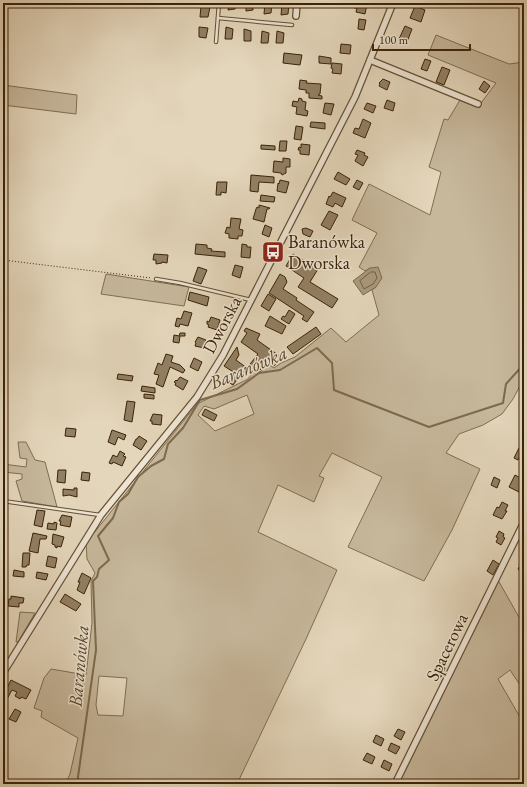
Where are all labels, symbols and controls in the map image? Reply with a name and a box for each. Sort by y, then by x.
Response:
scale bar [373,26,470,52]
text: 100 m [379,32,409,48]
place label: Baranówka Dworska [288,230,366,274]
bus stop icon: Baranówka Dworska [260,239,286,265]
street label: Dworska [197,291,247,357]
water label: Baranówka [205,340,291,395]
street label: Spacerowa [420,608,473,684]
water label: Baranówka [62,624,95,709]

